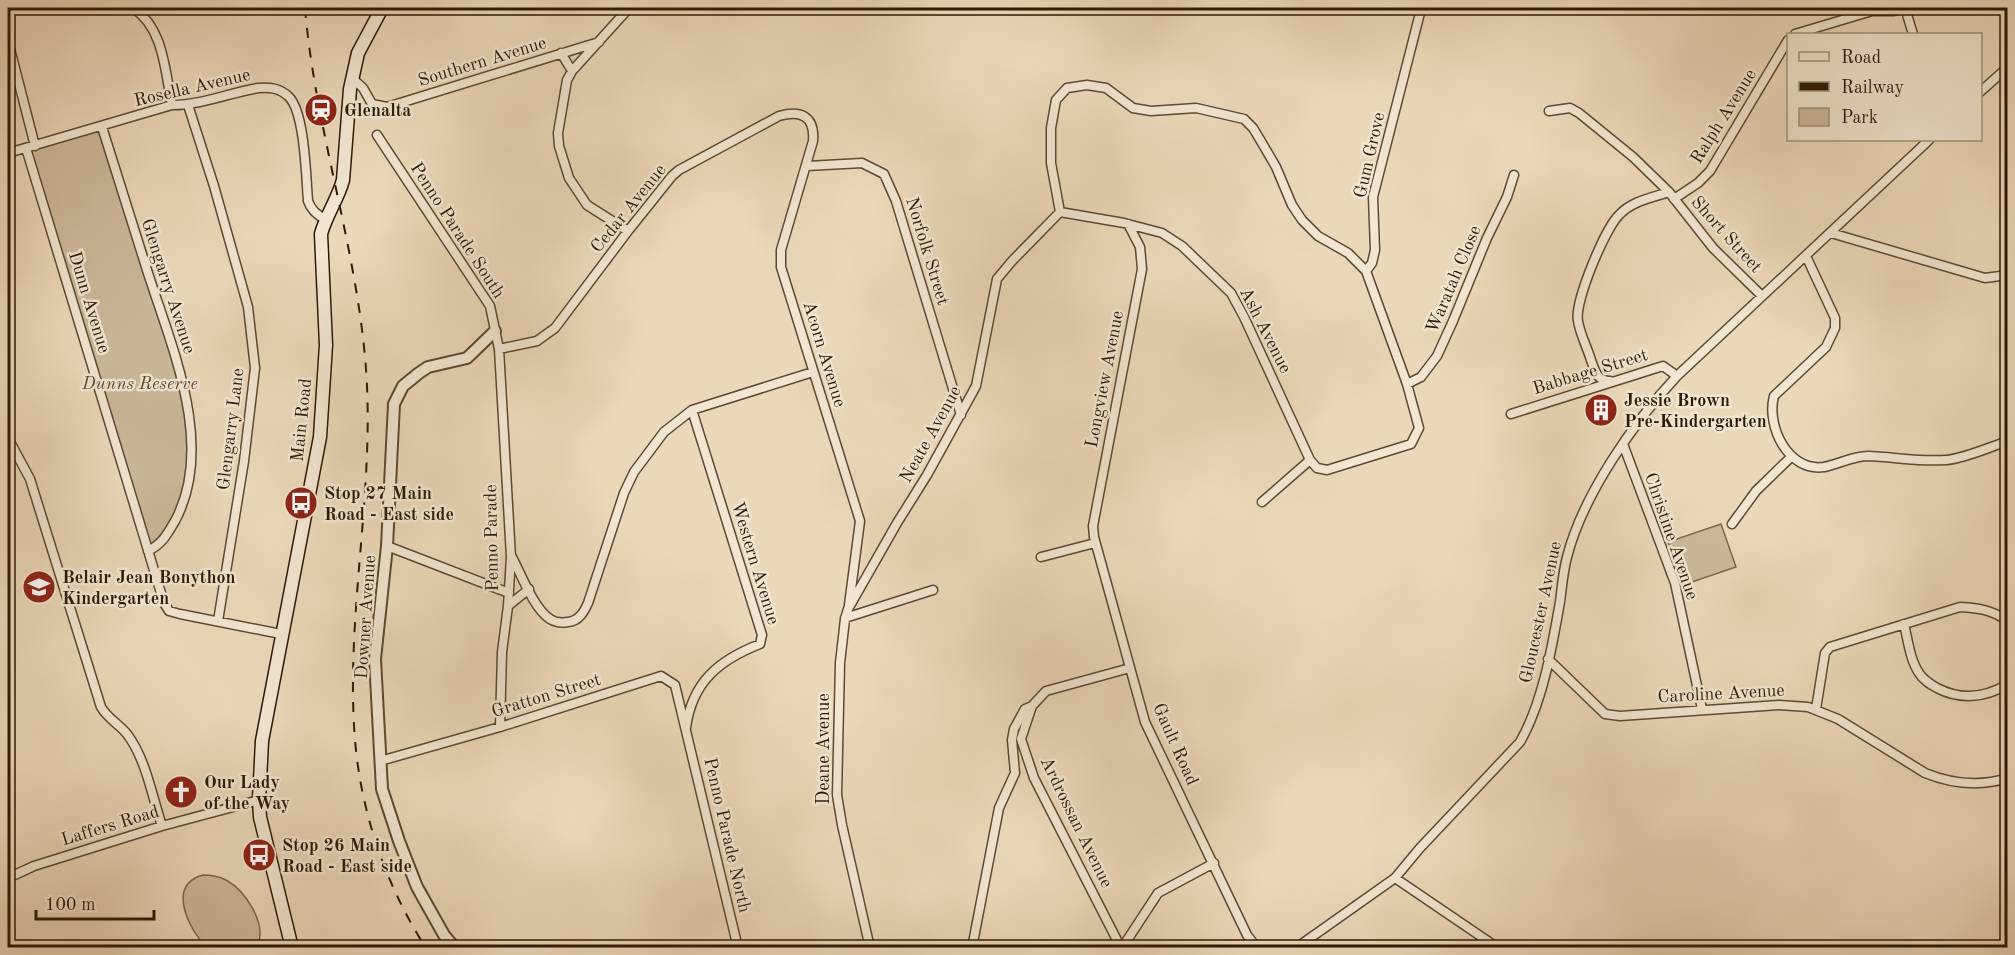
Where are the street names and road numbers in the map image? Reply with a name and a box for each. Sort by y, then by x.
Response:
street label: Southern Avenue [416,34,549,90]
street label: Rosella Avenue [132,66,252,110]
street label: Ralph Avenue [1688,66,1760,167]
street label: Gum Grove [1351,111,1389,200]
street label: Penno Parade South [407,159,508,302]
street label: Cedar Avenue [588,161,670,256]
street label: Short Street [1687,193,1765,276]
street label: Norfolk Street [902,195,952,307]
street label: Glengarry Avenue [138,217,198,356]
street label: Waratah Close [1423,223,1485,336]
street label: Dunn Avenue [65,249,113,355]
street label: Ash Avenue [1236,285,1294,376]
street label: Acorn Avenue [799,299,849,409]
street label: Longview Avenue [1083,309,1127,449]
street label: Babbage Street [1531,346,1650,398]
street label: Glengarry Lane [215,367,247,491]
street label: Main Road [289,378,315,463]
street label: Neate Avenue [897,383,965,486]
street label: Christine Avenue [1641,470,1701,602]
street label: Penno Parade [482,484,502,592]
street label: Western Avenue [728,500,782,627]
street label: Gloucester Avenue [1517,540,1565,685]
street label: Downer Avenue [353,554,379,680]
street label: Gratton Street [490,671,603,721]
street label: Caroline Avenue [1657,682,1785,706]
street label: Deane Avenue [815,693,833,805]
street label: Gault Road [1149,701,1201,788]
street label: Ardrossan Avenue [1037,754,1116,891]
street label: Penno Parade North [700,756,754,915]
street label: Laffers Road [59,803,161,849]

